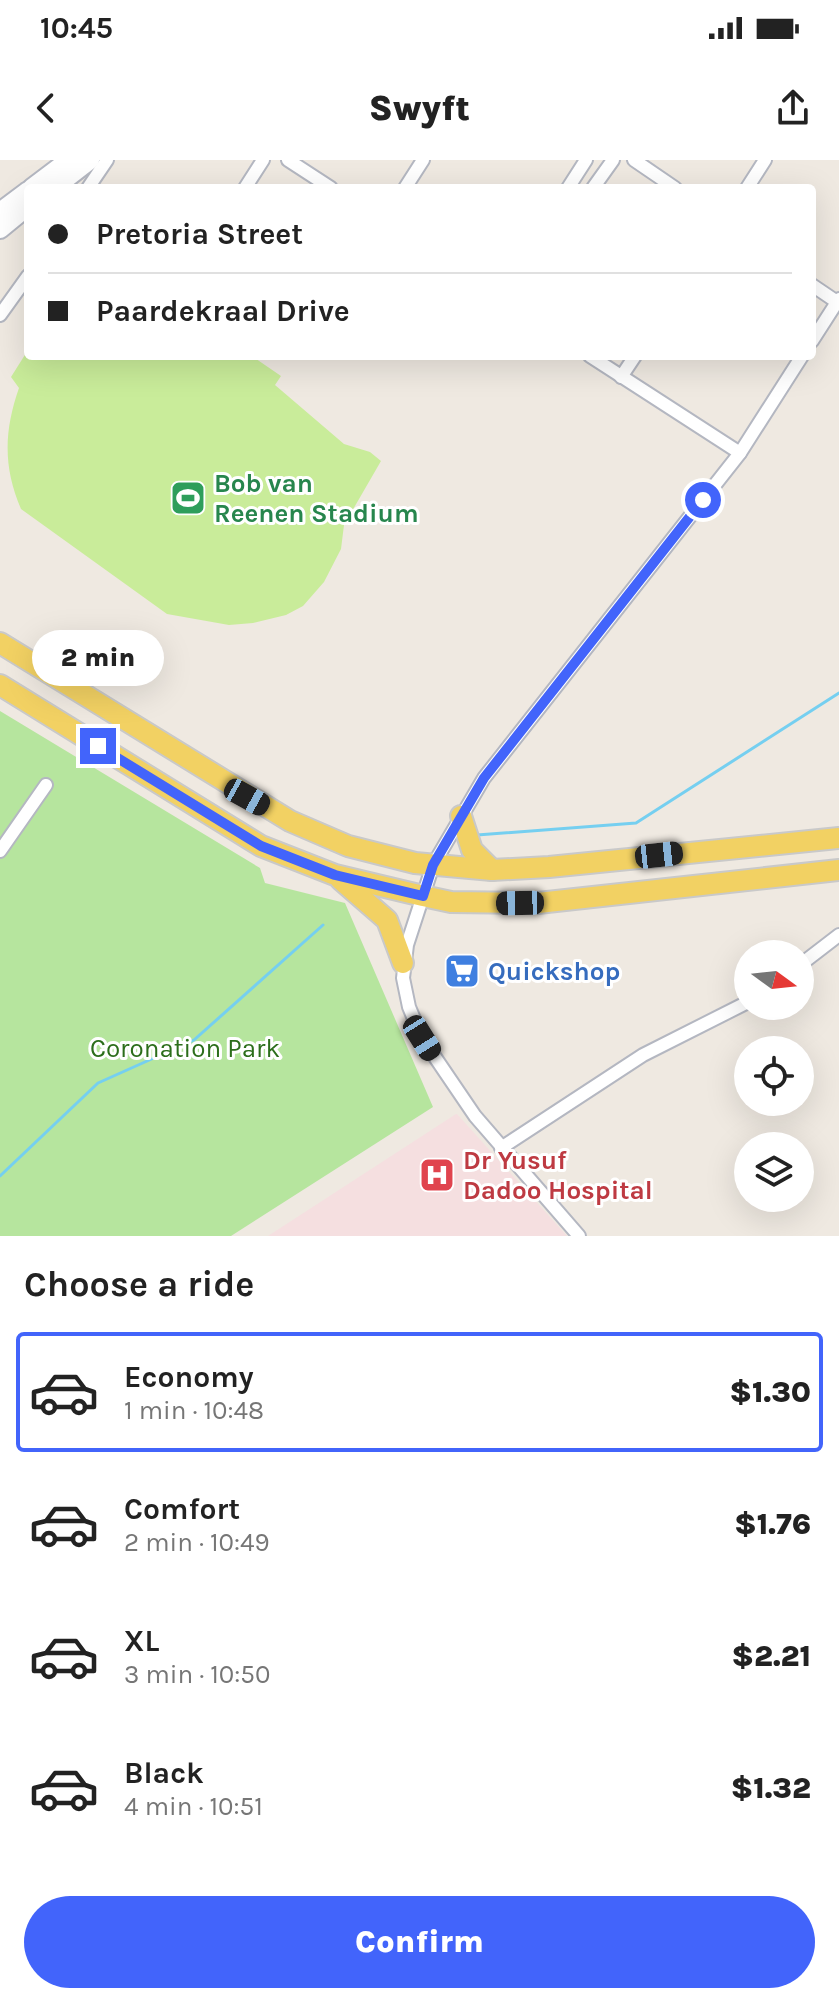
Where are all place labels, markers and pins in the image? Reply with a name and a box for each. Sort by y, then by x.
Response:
place label: Bob van Reenen Stadium [214,468,419,529]
sports icon: Bob van Reenen Stadium [169,479,207,517]
supermarket icon: Quickshop [443,952,481,990]
place label: Quickshop [488,956,620,987]
place label: Dr Yusuf Dadoo Hospital [463,1145,653,1206]
hospital icon: Dr Yusuf Dadoo Hospital [418,1156,456,1194]

